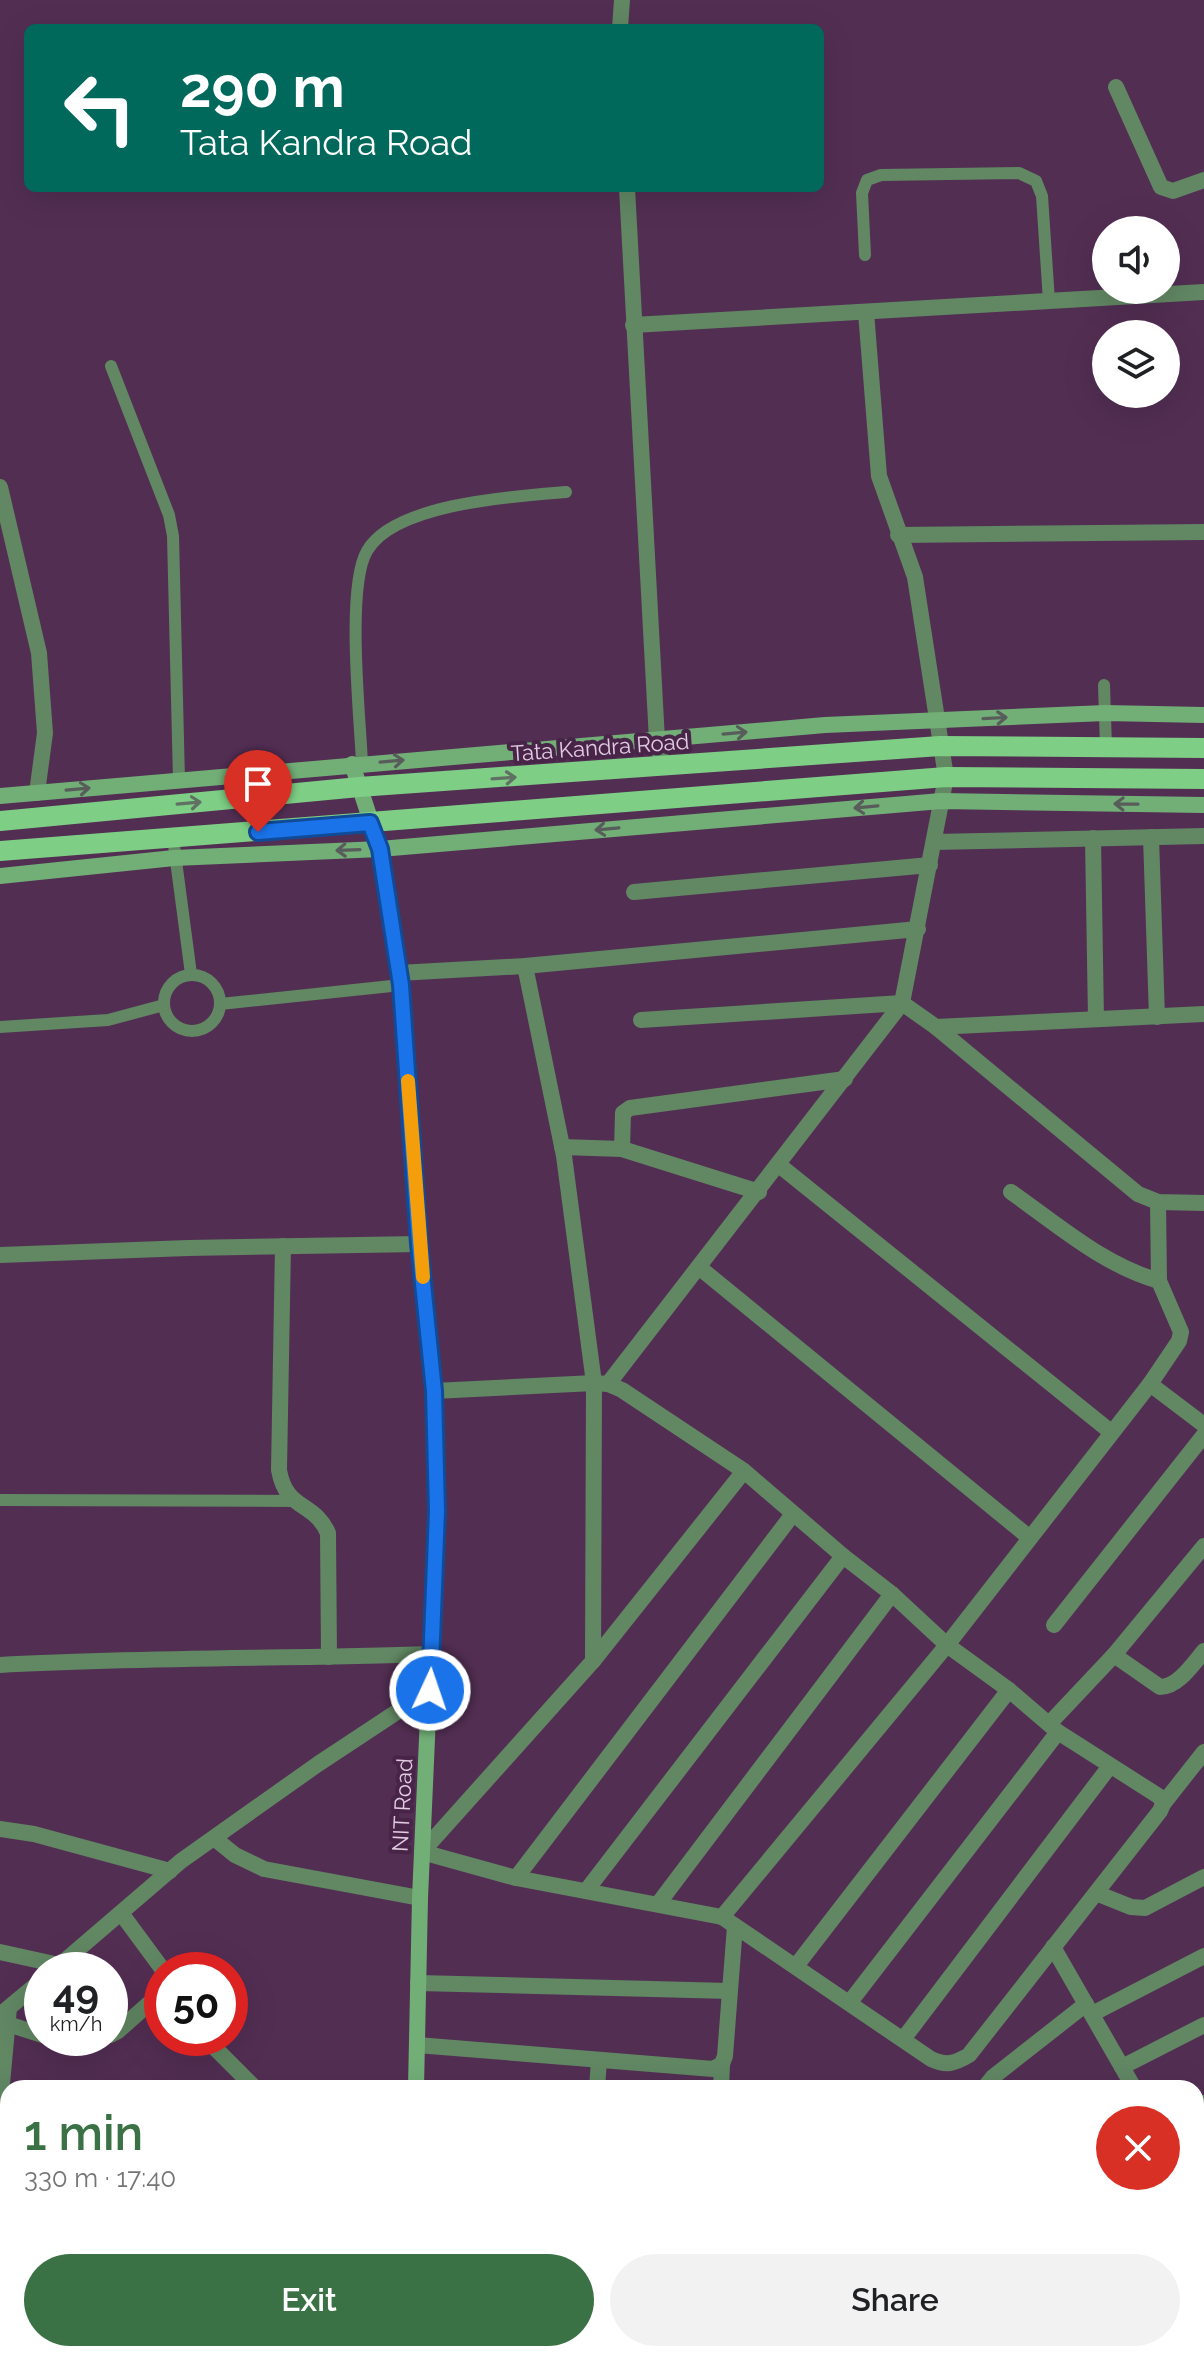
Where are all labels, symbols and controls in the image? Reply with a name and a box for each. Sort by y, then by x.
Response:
text: 290 m [180,54,345,120]
icon: left [48,56,152,160]
text: Tata Kandra Road [180,121,472,163]
map controls [1092,216,1180,408]
button: sound [1092,216,1180,304]
button: layers [1092,320,1180,408]
one-way arrow [981,710,1008,725]
one-way arrow [721,725,748,740]
street label: Tata Kandra Road [510,728,690,766]
pin [224,750,292,832]
one-way arrow [378,753,405,768]
icon: arrive [236,762,280,806]
one-way arrow [490,770,517,785]
one-way arrow [64,781,91,796]
one-way arrow [175,796,202,811]
one-way arrow [1113,796,1140,812]
one-way arrow [853,800,880,815]
one-way arrow [594,822,621,837]
one-way arrow [335,843,362,858]
position arrow [388,1648,472,1732]
street label: NIT Road [387,1758,417,1852]
speed limit sign: 50 [144,1952,248,2056]
text: 49 [53,1970,99,2017]
text: km/h [50,2012,102,2036]
text: 1 min [24,2105,143,2161]
button: close [1096,2106,1180,2190]
text: 330 m · 17:40 [24,2163,176,2193]
button: Exit [24,2254,594,2346]
button: Share [610,2254,1180,2346]

